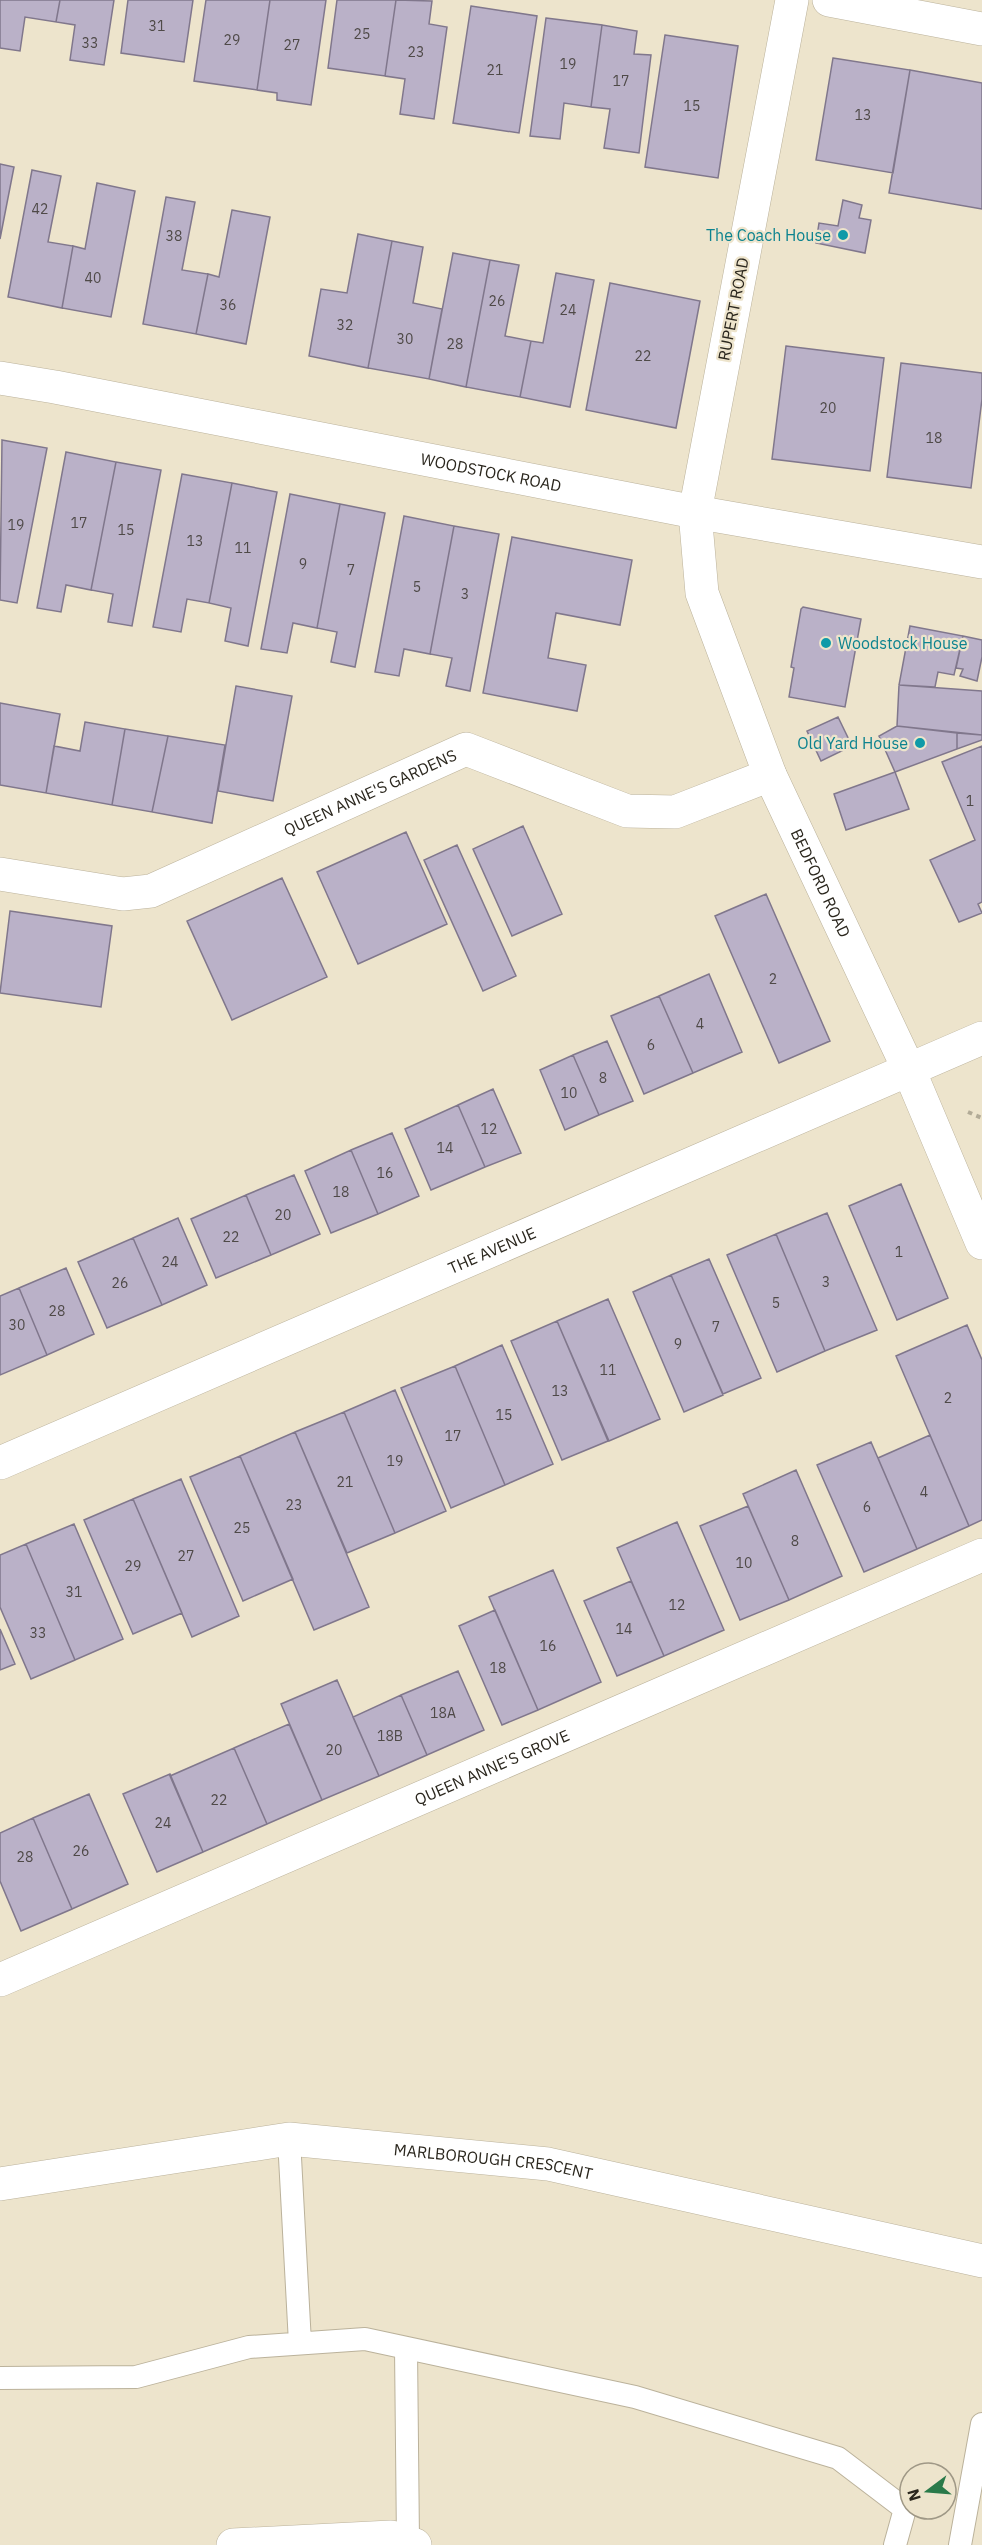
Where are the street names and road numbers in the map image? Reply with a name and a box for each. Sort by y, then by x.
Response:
street label: RUPERT ROAD [713,256,753,362]
street label: WOODSTOCK ROAD [419,449,563,496]
street label: QUEEN ANNE'S GARDENS [280,745,460,840]
street label: BEDFORD ROAD [787,825,855,940]
street label: THE AVENUE [445,1222,539,1278]
street label: QUEEN ANNE'S GROVE [412,1725,572,1809]
street label: MARLBOROUGH CRESCENT [393,2139,595,2184]

